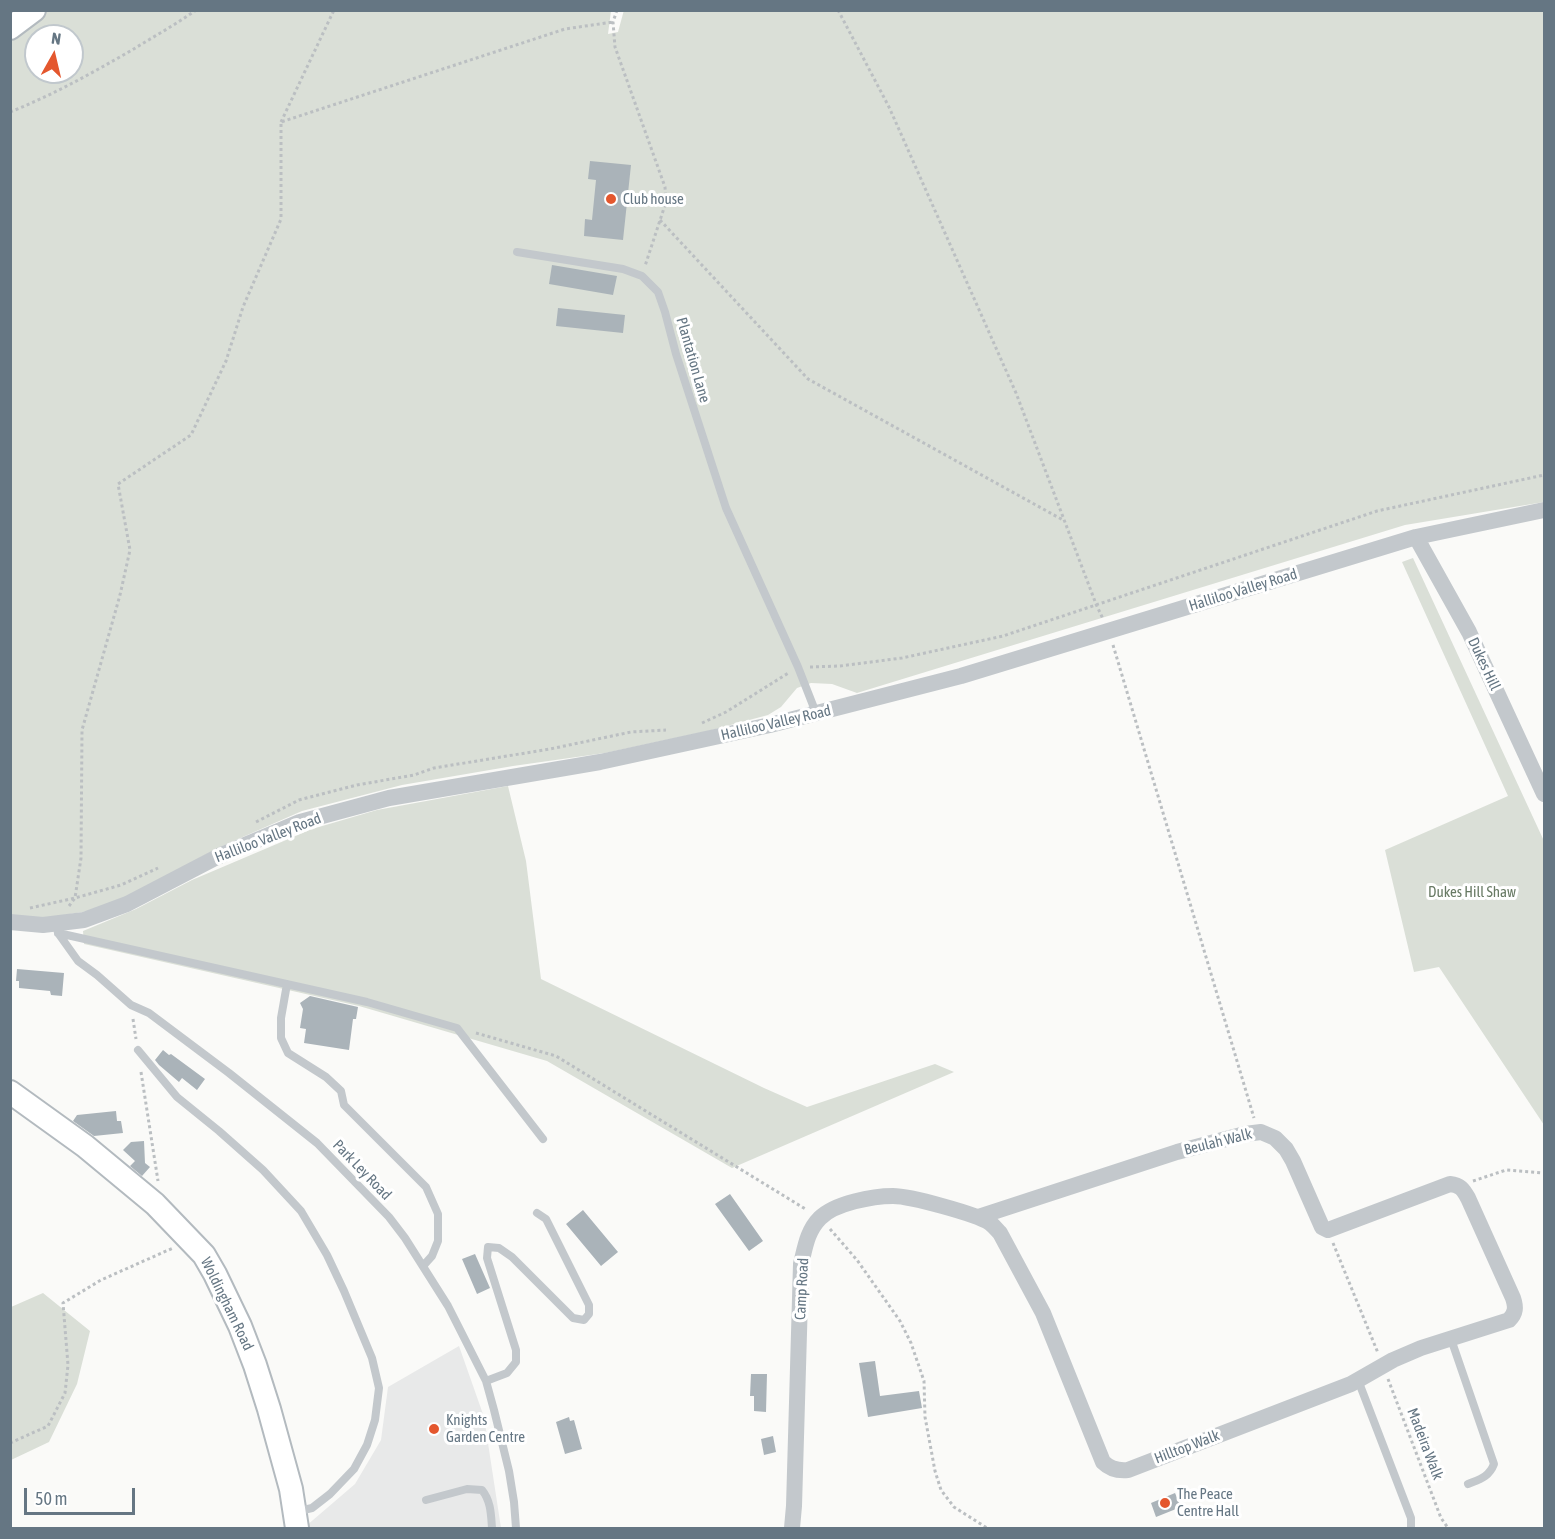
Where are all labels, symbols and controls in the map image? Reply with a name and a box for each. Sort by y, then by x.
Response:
north arrow [24,24,84,84]
text: N [50,29,62,48]
place label: Club house [623,190,684,208]
marker: Club house [604,192,618,206]
street label: Plantation Lane [672,315,714,405]
street label: Halliloo Valley Road [1187,565,1299,615]
street label: Dukes Hill [1464,635,1504,693]
street label: Halliloo Valley Road [719,702,833,744]
street label: Halliloo Valley Road [212,809,324,867]
park label: Dukes Hill Shaw [1428,883,1516,901]
street label: Beulah Walk [1182,1125,1254,1159]
street label: Park Ley Road [329,1136,395,1204]
street label: Woldingham Road [197,1255,257,1353]
street label: Camp Road [791,1257,813,1321]
street label: Madeira Walk [1403,1406,1447,1482]
place label: Knights Garden Centre [446,1411,525,1446]
marker: Knights Garden Centre [427,1422,441,1436]
street label: Hilltop Walk [1152,1426,1222,1468]
scale bar [27,1476,138,1514]
place label: The Peace Centre Hall [1177,1485,1239,1520]
text: 50 m [35,1488,67,1509]
marker: The Peace Centre Hall [1158,1496,1172,1510]

